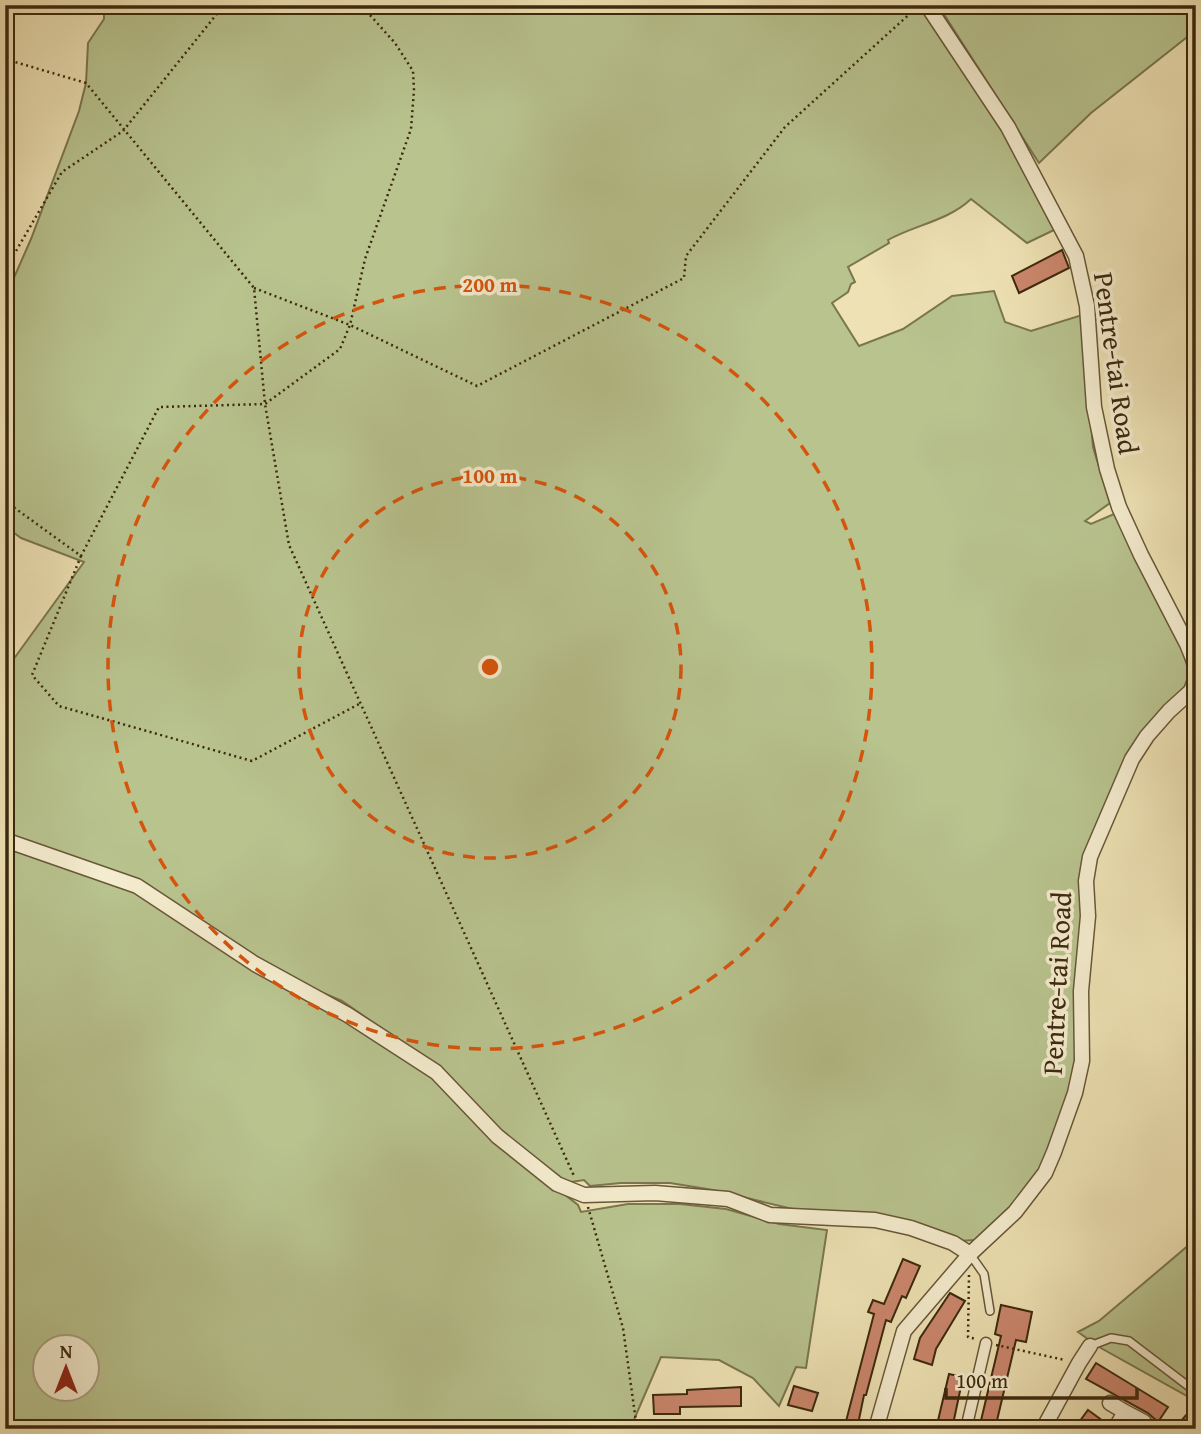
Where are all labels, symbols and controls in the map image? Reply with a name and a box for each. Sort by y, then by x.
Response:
text: 200 m [462,269,518,300]
street label: Pentre-tai Road [1084,269,1150,457]
text: 100 m [462,460,518,491]
centre of rings [478,655,502,679]
street label: Pentre-tai Road [1031,890,1081,1076]
north arrow [32,1332,102,1402]
text: N [60,1337,73,1365]
scale bar [946,1357,1136,1401]
text: 100 m [956,1365,1008,1396]

